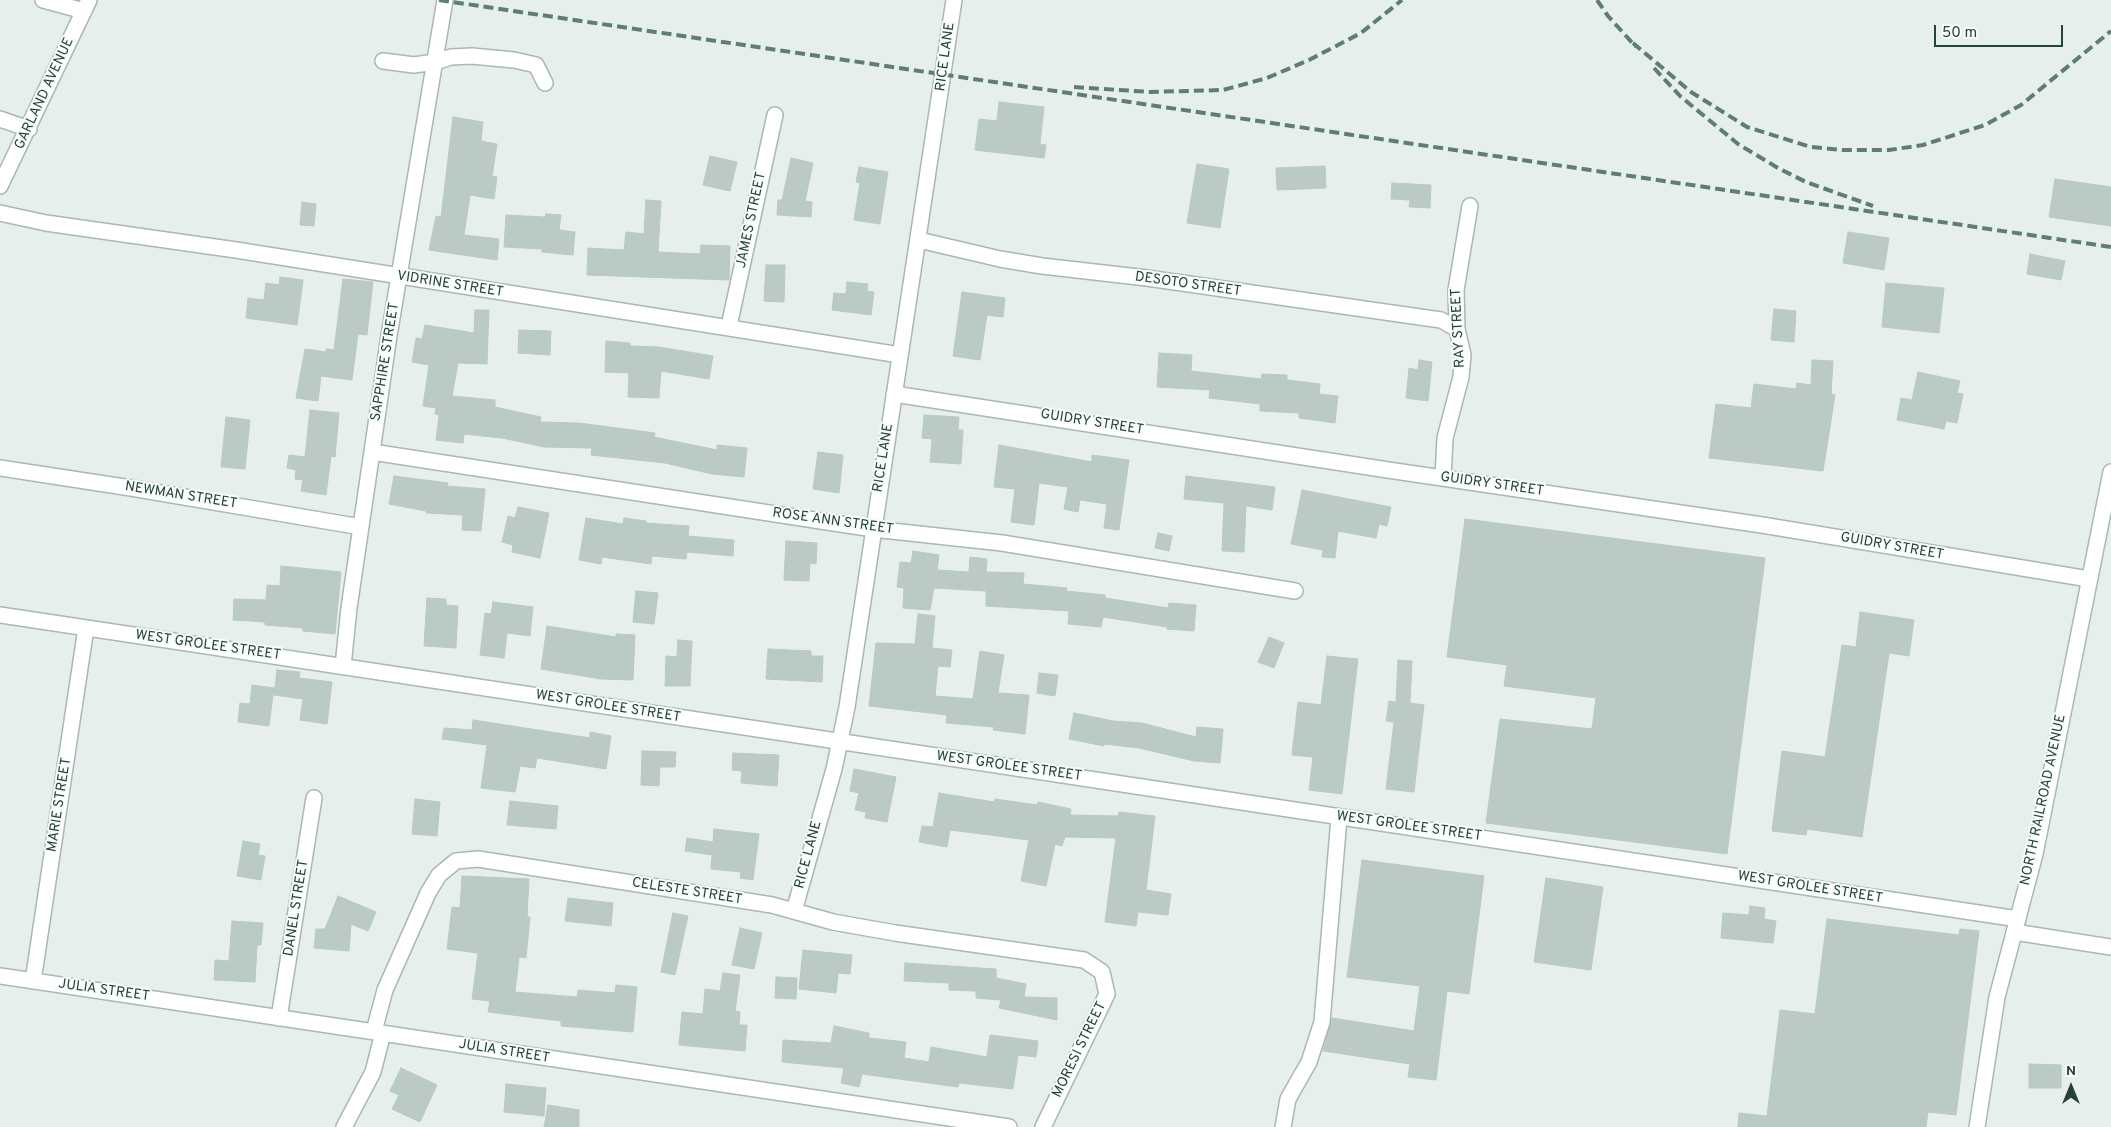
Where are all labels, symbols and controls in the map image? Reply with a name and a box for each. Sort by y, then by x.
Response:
scale bar [1936,15,2065,47]
street label: RICE LANE [933,21,959,93]
text: 50 m [1942,24,1977,43]
street label: GARLAND AVENUE [12,36,78,152]
street label: JAMES STREET [734,170,770,270]
street label: VIDRINE STREET [396,268,504,302]
street label: DESOTO STREET [1134,269,1242,301]
street label: RAY STREET [1449,288,1469,368]
street label: SAPPHIRE STREET [368,302,404,422]
street label: GUIDRY STREET [1039,407,1145,439]
street label: RICE LANE [870,422,898,494]
street label: GUIDRY STREET [1439,469,1545,501]
street label: NEWMAN STREET [124,479,238,513]
street label: ROSE ANN STREET [771,505,895,539]
street label: GUIDRY STREET [1839,530,1945,564]
street label: WEST GROLEE STREET [134,627,282,665]
street label: WEST GROLEE STREET [534,687,682,727]
street label: NORTH RAILROAD AVENUE [2018,713,2070,887]
street label: WEST GROLEE STREET [935,748,1083,786]
street label: MARIE STREET [44,757,76,853]
street label: WEST GROLEE STREET [1335,808,1483,846]
street label: RICE LANE [792,819,826,891]
street label: DANEL STREET [281,858,313,958]
street label: WEST GROLEE STREET [1736,868,1884,908]
street label: CELESTE STREET [631,875,743,909]
street label: JULIA STREET [57,976,151,1006]
street label: MORESI STREET [1049,999,1111,1101]
street label: JULIA STREET [457,1037,551,1067]
north arrow [2046,1062,2096,1112]
text: N [2066,1063,2076,1080]

